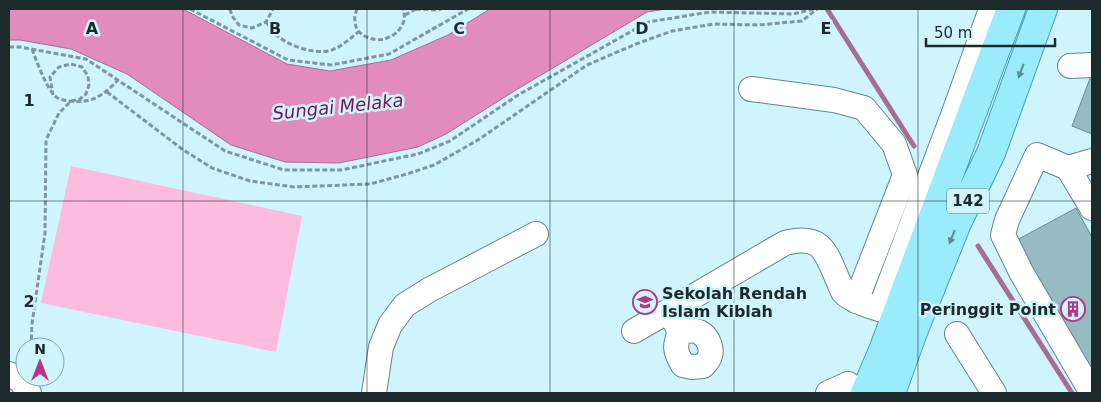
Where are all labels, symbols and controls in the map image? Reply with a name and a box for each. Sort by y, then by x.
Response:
scale bar [926,15,1055,47]
text: A [86,19,99,38]
text: B [269,19,281,38]
text: C [453,19,465,38]
text: D [635,19,649,38]
text: E [821,19,831,38]
text: 50 m [934,24,972,42]
one-way arrow [1016,64,1024,79]
water label: Sungai Melaka [271,89,404,124]
text: 1 [23,91,35,110]
road number: 142 [947,188,989,214]
one-way arrow [948,230,956,245]
place label: Sekolah Rendah Islam Kiblah [662,284,807,321]
school or university icon: Sekolah Rendah Islam Kiblah [632,289,658,315]
text: 2 [23,292,35,311]
building icon: Peringgit Point [1060,296,1086,322]
place label: Peringgit Point [920,300,1056,319]
north arrow [15,337,65,387]
text: N [34,341,46,357]

